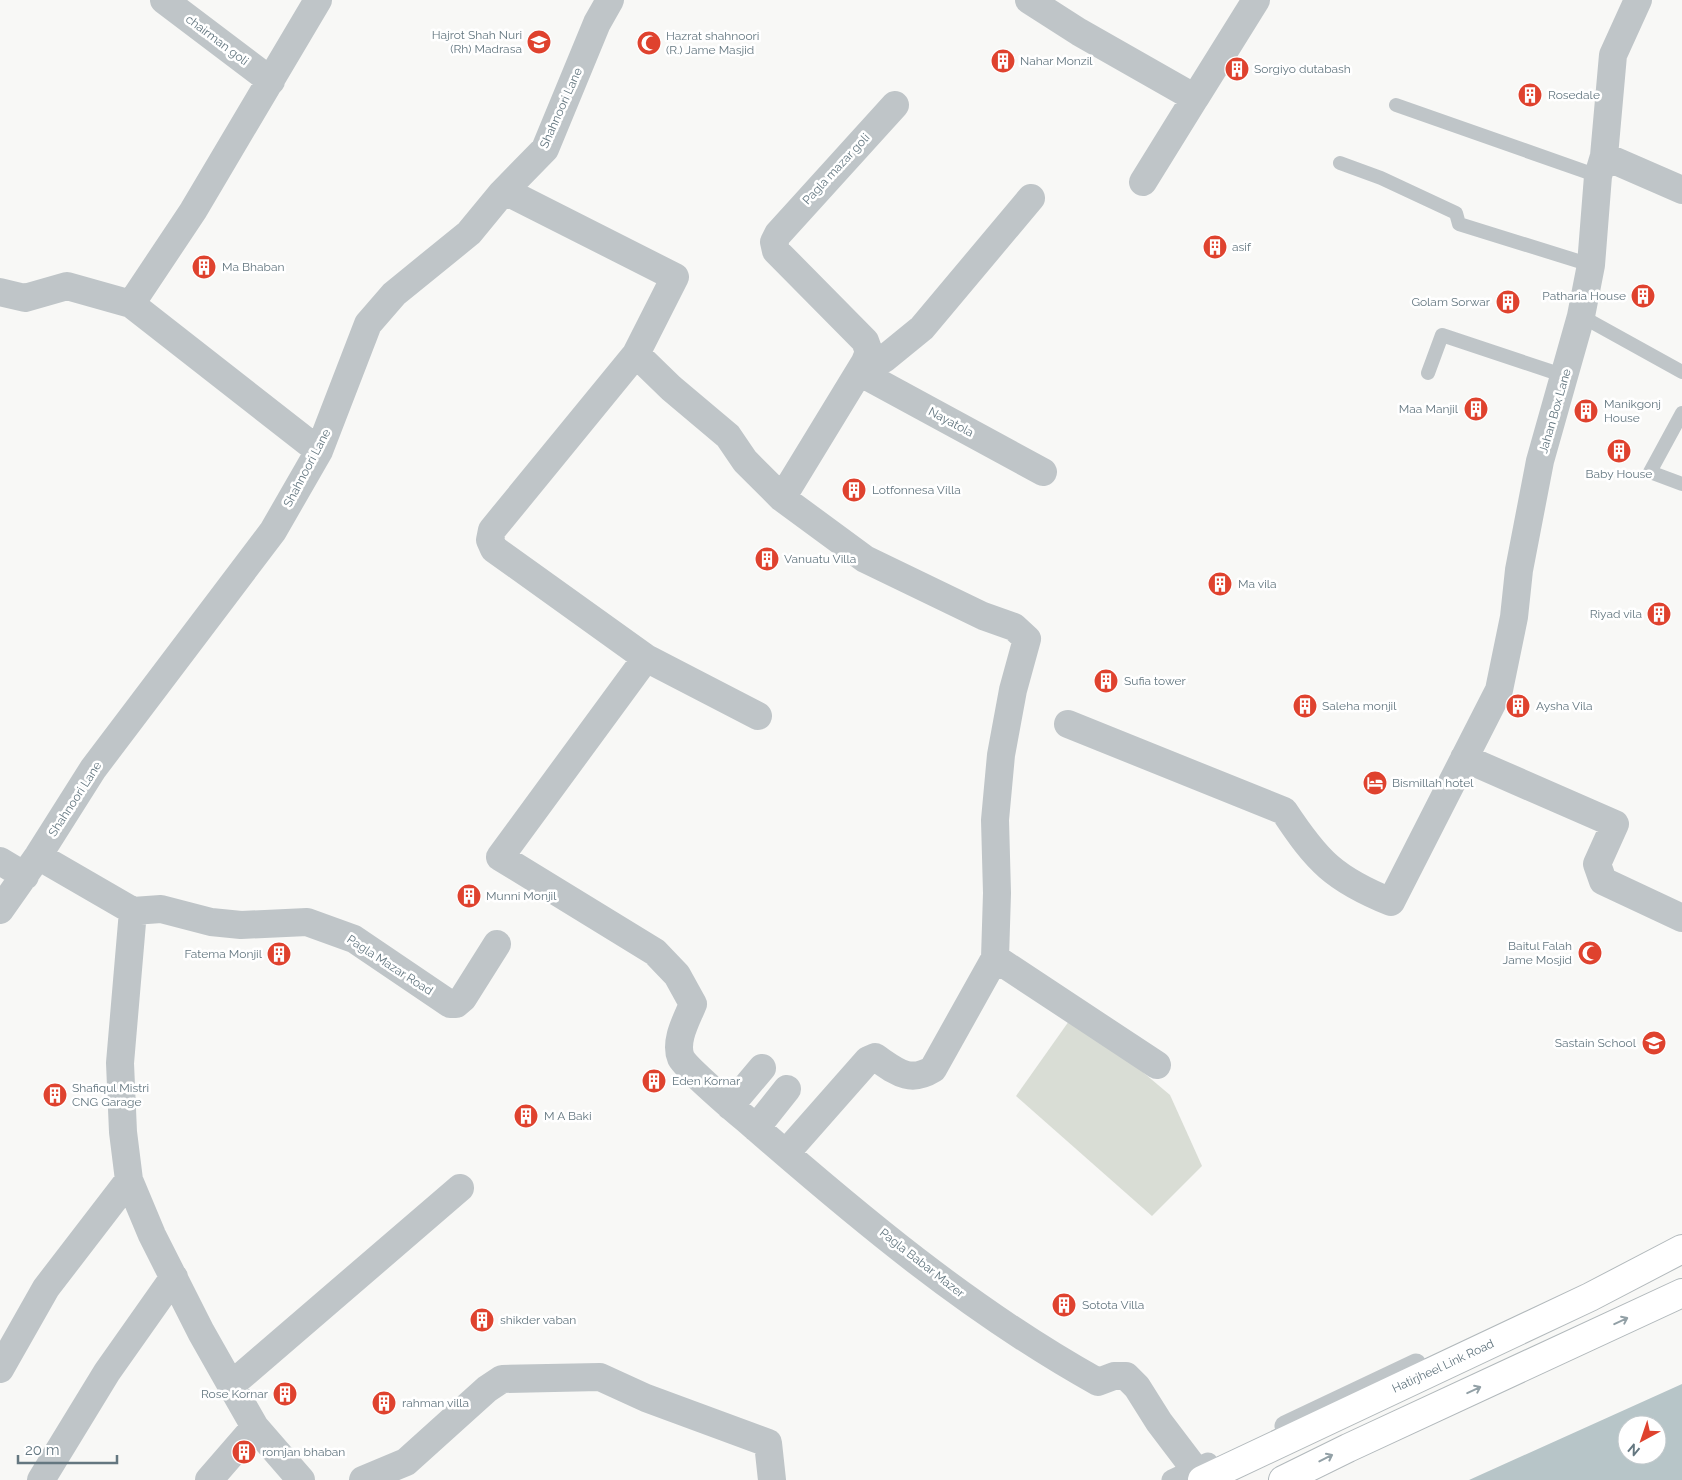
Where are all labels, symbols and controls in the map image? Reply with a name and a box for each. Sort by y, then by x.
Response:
street label: chairman goli [183,12,251,68]
place label: Hajrot Shah Nuri (Rh) Madrasa [432,28,522,56]
school or university icon: Hajrot Shah Nuri (Rh) Madrasa [526,29,552,55]
place label: Hazrat shahnoori (R.) Jame Masjid [666,29,759,57]
mosque icon: Hazrat shahnoori (R.) Jame Masjid [636,30,662,56]
building icon: Nahar Monzil [990,48,1016,74]
place label: Nahar Monzil [1020,54,1093,68]
building icon: Sorgiyo dutabash [1224,56,1250,82]
place label: Sorgiyo dutabash [1254,62,1351,76]
street label: Shahnoori Lane [537,66,585,150]
building icon: Rosedale [1517,82,1543,108]
place label: Rosedale [1548,88,1600,102]
street label: Pagla mazar goli [800,131,872,207]
building icon: asif [1202,234,1228,260]
place label: asif [1232,240,1252,254]
building icon: Ma Bhaban [191,254,217,280]
place label: Ma Bhaban [222,260,285,274]
building icon: Patharia House [1630,283,1656,309]
building icon: Golam Sorwar [1495,289,1521,315]
place label: Patharia House [1542,289,1626,303]
place label: Golam Sorwar [1411,295,1491,309]
street label: Jahan Box Lane [1536,367,1574,455]
building icon: Maa Manjil [1463,396,1489,422]
place label: Manikgonj House [1604,397,1661,425]
building icon: Manikgonj House [1573,398,1599,424]
place label: Maa Manjil [1399,402,1459,416]
street label: Nayatola [926,404,976,440]
street label: Shahnoori Lane [281,426,333,510]
building icon: Baby House [1606,438,1632,464]
place label: Baby House [1586,467,1652,481]
building icon: Lotfonnesa Villa [841,477,867,503]
place label: Lotfonnesa Villa [872,483,961,497]
building icon: Vanuatu Villa [754,546,780,572]
place label: Vanuatu Villa [784,552,856,566]
building icon: Ma vila [1207,571,1233,597]
place label: Ma vila [1238,577,1277,591]
building icon: Riyad vila [1646,601,1672,627]
place label: Riyad vila [1590,607,1642,621]
building icon: Sufia tower [1093,668,1119,694]
place label: Sufia tower [1124,674,1186,688]
building icon: Saleha monjil [1292,693,1318,719]
building icon: Aysha Vila [1505,693,1531,719]
place label: Saleha monjil [1322,699,1397,713]
place label: Aysha Vila [1536,699,1593,713]
street label: Shahnoori Lane [46,759,104,839]
hotel icon: Bismillah hotel [1362,770,1388,796]
place label: Bismillah hotel [1392,776,1474,790]
building icon: Munni Monjil [456,883,482,909]
place label: Munni Monjil [486,889,557,903]
street label: Pagla Mazar Road [344,932,436,998]
place label: Baitul Falah Jame Mosjid [1503,939,1572,967]
mosque icon: Baitul Falah Jame Mosjid [1577,940,1603,966]
building icon: Fatema Monjil [266,941,292,967]
place label: Fatema Monjil [184,947,263,961]
school or university icon: Sastain School [1641,1030,1667,1056]
place label: Sastain School [1555,1036,1637,1050]
building icon: Eden Kornar [641,1068,667,1094]
place label: Eden Kornar [672,1074,741,1088]
place label: Shafiqul Mistri CNG Garage [72,1081,149,1109]
building icon: Shafiqul Mistri CNG Garage [42,1082,68,1108]
building icon: M A Baki [513,1103,539,1129]
place label: M A Baki [544,1109,592,1123]
street label: Pagla Babar Mazer [877,1226,968,1301]
building icon: Sotota Villa [1051,1292,1077,1318]
place label: Sotota Villa [1082,1298,1144,1312]
building icon: shikder vaban [469,1307,495,1333]
place label: shikder vaban [500,1313,576,1327]
one-way arrow [1613,1315,1628,1325]
street label: Hatirjheel Link Road [1390,1336,1496,1396]
building icon: Rose Kornar [272,1381,298,1407]
one-way arrow [1466,1385,1481,1394]
place label: Rose Kornar [201,1387,269,1401]
building icon: rahman villa [371,1390,397,1416]
place label: rahman villa [402,1396,469,1410]
north arrow [1617,1415,1667,1465]
scale bar [18,1432,116,1464]
building icon: romjan bhaban [231,1439,257,1465]
text: N [1624,1440,1643,1460]
text: 20 m [25,1441,60,1459]
place label: romjan bhaban [262,1445,345,1459]
one-way arrow [1319,1453,1334,1463]

